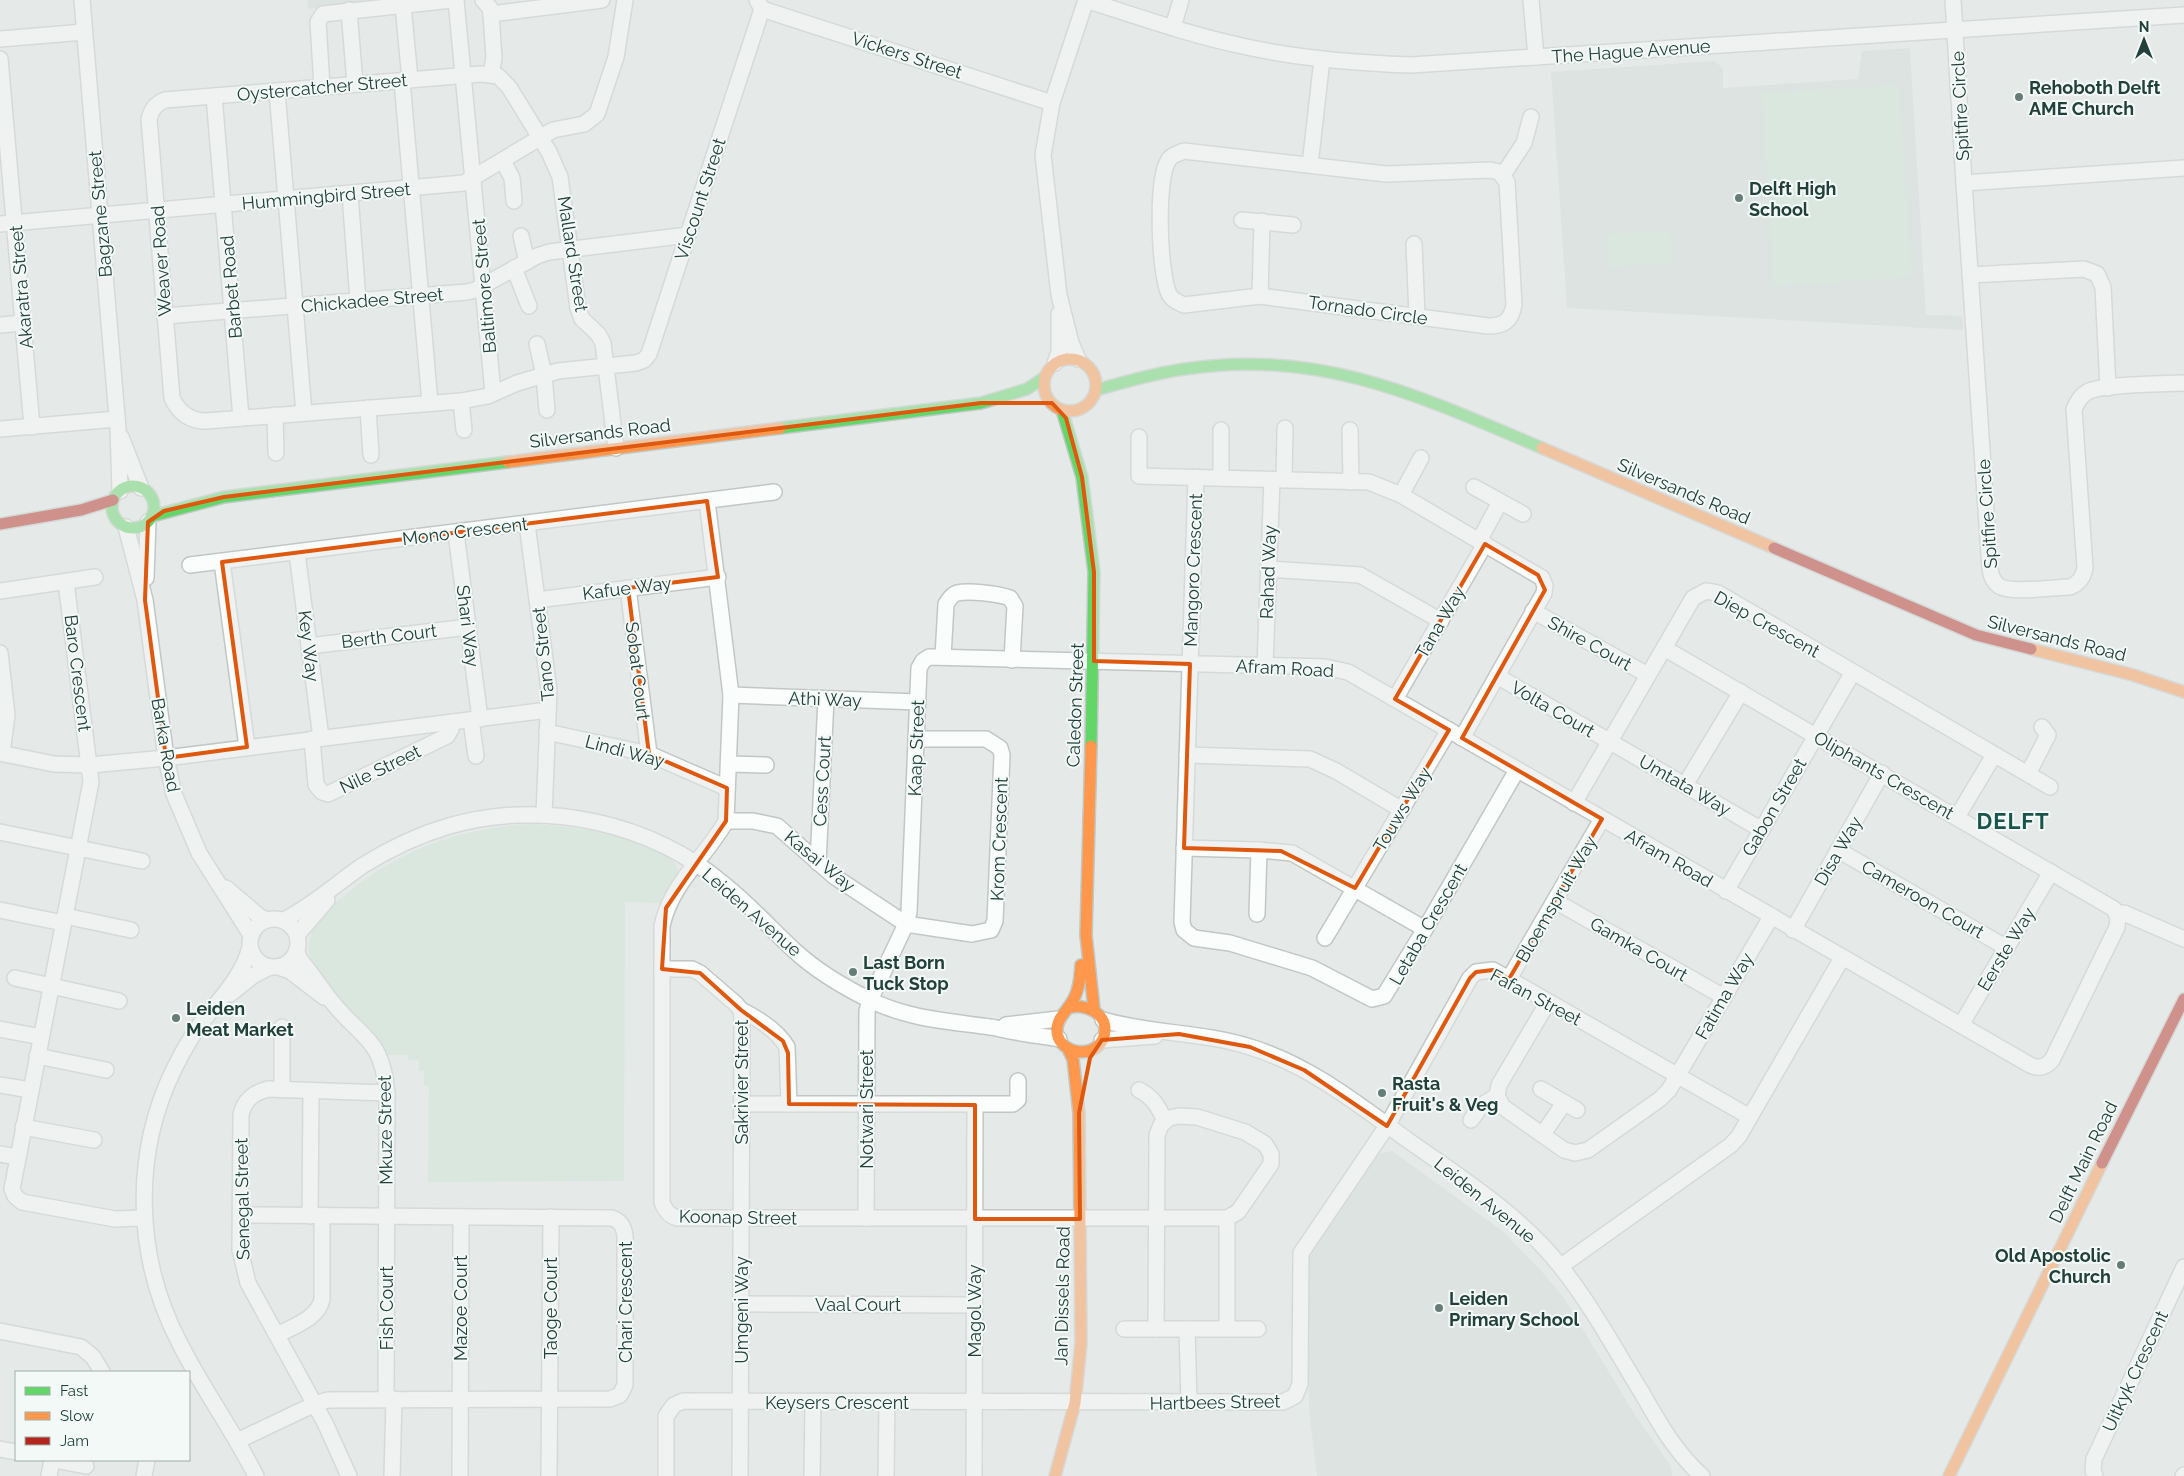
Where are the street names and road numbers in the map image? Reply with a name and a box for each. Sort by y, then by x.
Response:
street label: Vickers Street [849,27,965,83]
street label: The Hague Avenue [1551,35,1712,67]
street label: Spitfire Circle [1947,50,1973,161]
street label: Oystercatcher Street [236,69,408,105]
street label: Viscount Street [670,135,730,263]
street label: Bagzane Street [84,150,116,278]
street label: Hummingbird Street [241,178,411,214]
street label: Mallard Street [553,195,593,313]
street label: Weaver Road [147,205,175,317]
street label: Baltimore Street [468,218,500,354]
street label: Akaratra Street [5,224,37,350]
street label: Barbet Road [216,235,246,339]
street label: Chickadee Street [300,283,444,317]
street label: Tornado Circle [1307,291,1430,329]
street label: Silversands Road [528,414,672,452]
street label: Silversands Road [1614,454,1754,528]
street label: Spitfire Circle [1973,458,2001,570]
street label: Mangoro Crescent [1180,493,1206,647]
street label: Mono Crescent [401,513,529,549]
street label: Rahad Way [1256,524,1280,619]
street label: Kafue Way [581,572,673,604]
street label: Tana Way [1411,582,1469,662]
street label: Shari Way [453,584,483,669]
street label: Diep Crescent [1711,586,1823,662]
street label: Tano Street [528,606,558,702]
street label: Key Way [294,609,324,683]
street label: Shire Court [1544,611,1636,675]
street label: Silversands Road [1985,611,2129,665]
street label: Baro Crescent [60,613,96,733]
street label: Berth Court [340,620,438,652]
street label: Sobat Court [622,620,654,722]
street label: Caledon Street [1062,642,1088,768]
street label: Afram Road [1235,655,1335,681]
street label: Volta Court [1507,677,1599,741]
street label: Athi Way [788,687,862,711]
street label: Barka Road [147,696,185,794]
street label: Kaap Street [904,699,928,797]
street label: Oliphants Crescent [1810,726,1958,824]
street label: Lindi Way [583,730,667,772]
street label: Cess Court [809,735,835,827]
street label: Nile Street [336,740,424,798]
street label: Umtata Way [1635,750,1735,820]
street label: Gabon Street [1738,754,1810,860]
street label: Touws Way [1369,763,1435,855]
street label: Krom Crescent [986,777,1012,901]
street label: Disa Way [1810,812,1866,889]
street label: Afram Road [1621,824,1717,892]
street label: Kasai Way [780,826,860,896]
street label: Bloemspruit Way [1511,832,1601,966]
street label: Cameroon Court [1858,855,1988,943]
street label: Letaba Crescent [1385,860,1471,988]
street label: Leiden Avenue [698,863,806,961]
street label: Eerste Way [1973,903,2039,995]
street label: Gamka Court [1586,913,1692,985]
street label: Fatima Way [1691,949,1757,1043]
street label: Fafan Street [1487,964,1585,1030]
street label: Sakrivier Street [731,1020,752,1145]
street label: Notwari Street [856,1049,877,1169]
street label: Mkuze Street [374,1075,396,1185]
street label: Delft Main Road [2045,1098,2121,1226]
street label: Senegal Street [230,1138,254,1260]
street label: Leiden Avenue [1430,1153,1540,1248]
street label: Koonap Street [679,1205,797,1229]
street label: Jan Dissels Road [1050,1226,1074,1366]
street label: Chari Crescent [615,1241,636,1363]
street label: Mazoe Court [450,1255,471,1361]
street label: Umgeni Way [731,1256,752,1364]
street label: Taoge Court [540,1257,561,1359]
street label: Magol Way [964,1264,985,1357]
street label: Fish Court [376,1266,397,1350]
street label: Vaal Court [815,1294,901,1315]
street label: Uitkyk Crescent [2098,1307,2172,1435]
street label: Hartbees Street [1149,1390,1281,1414]
street label: Keysers Crescent [765,1392,909,1413]

